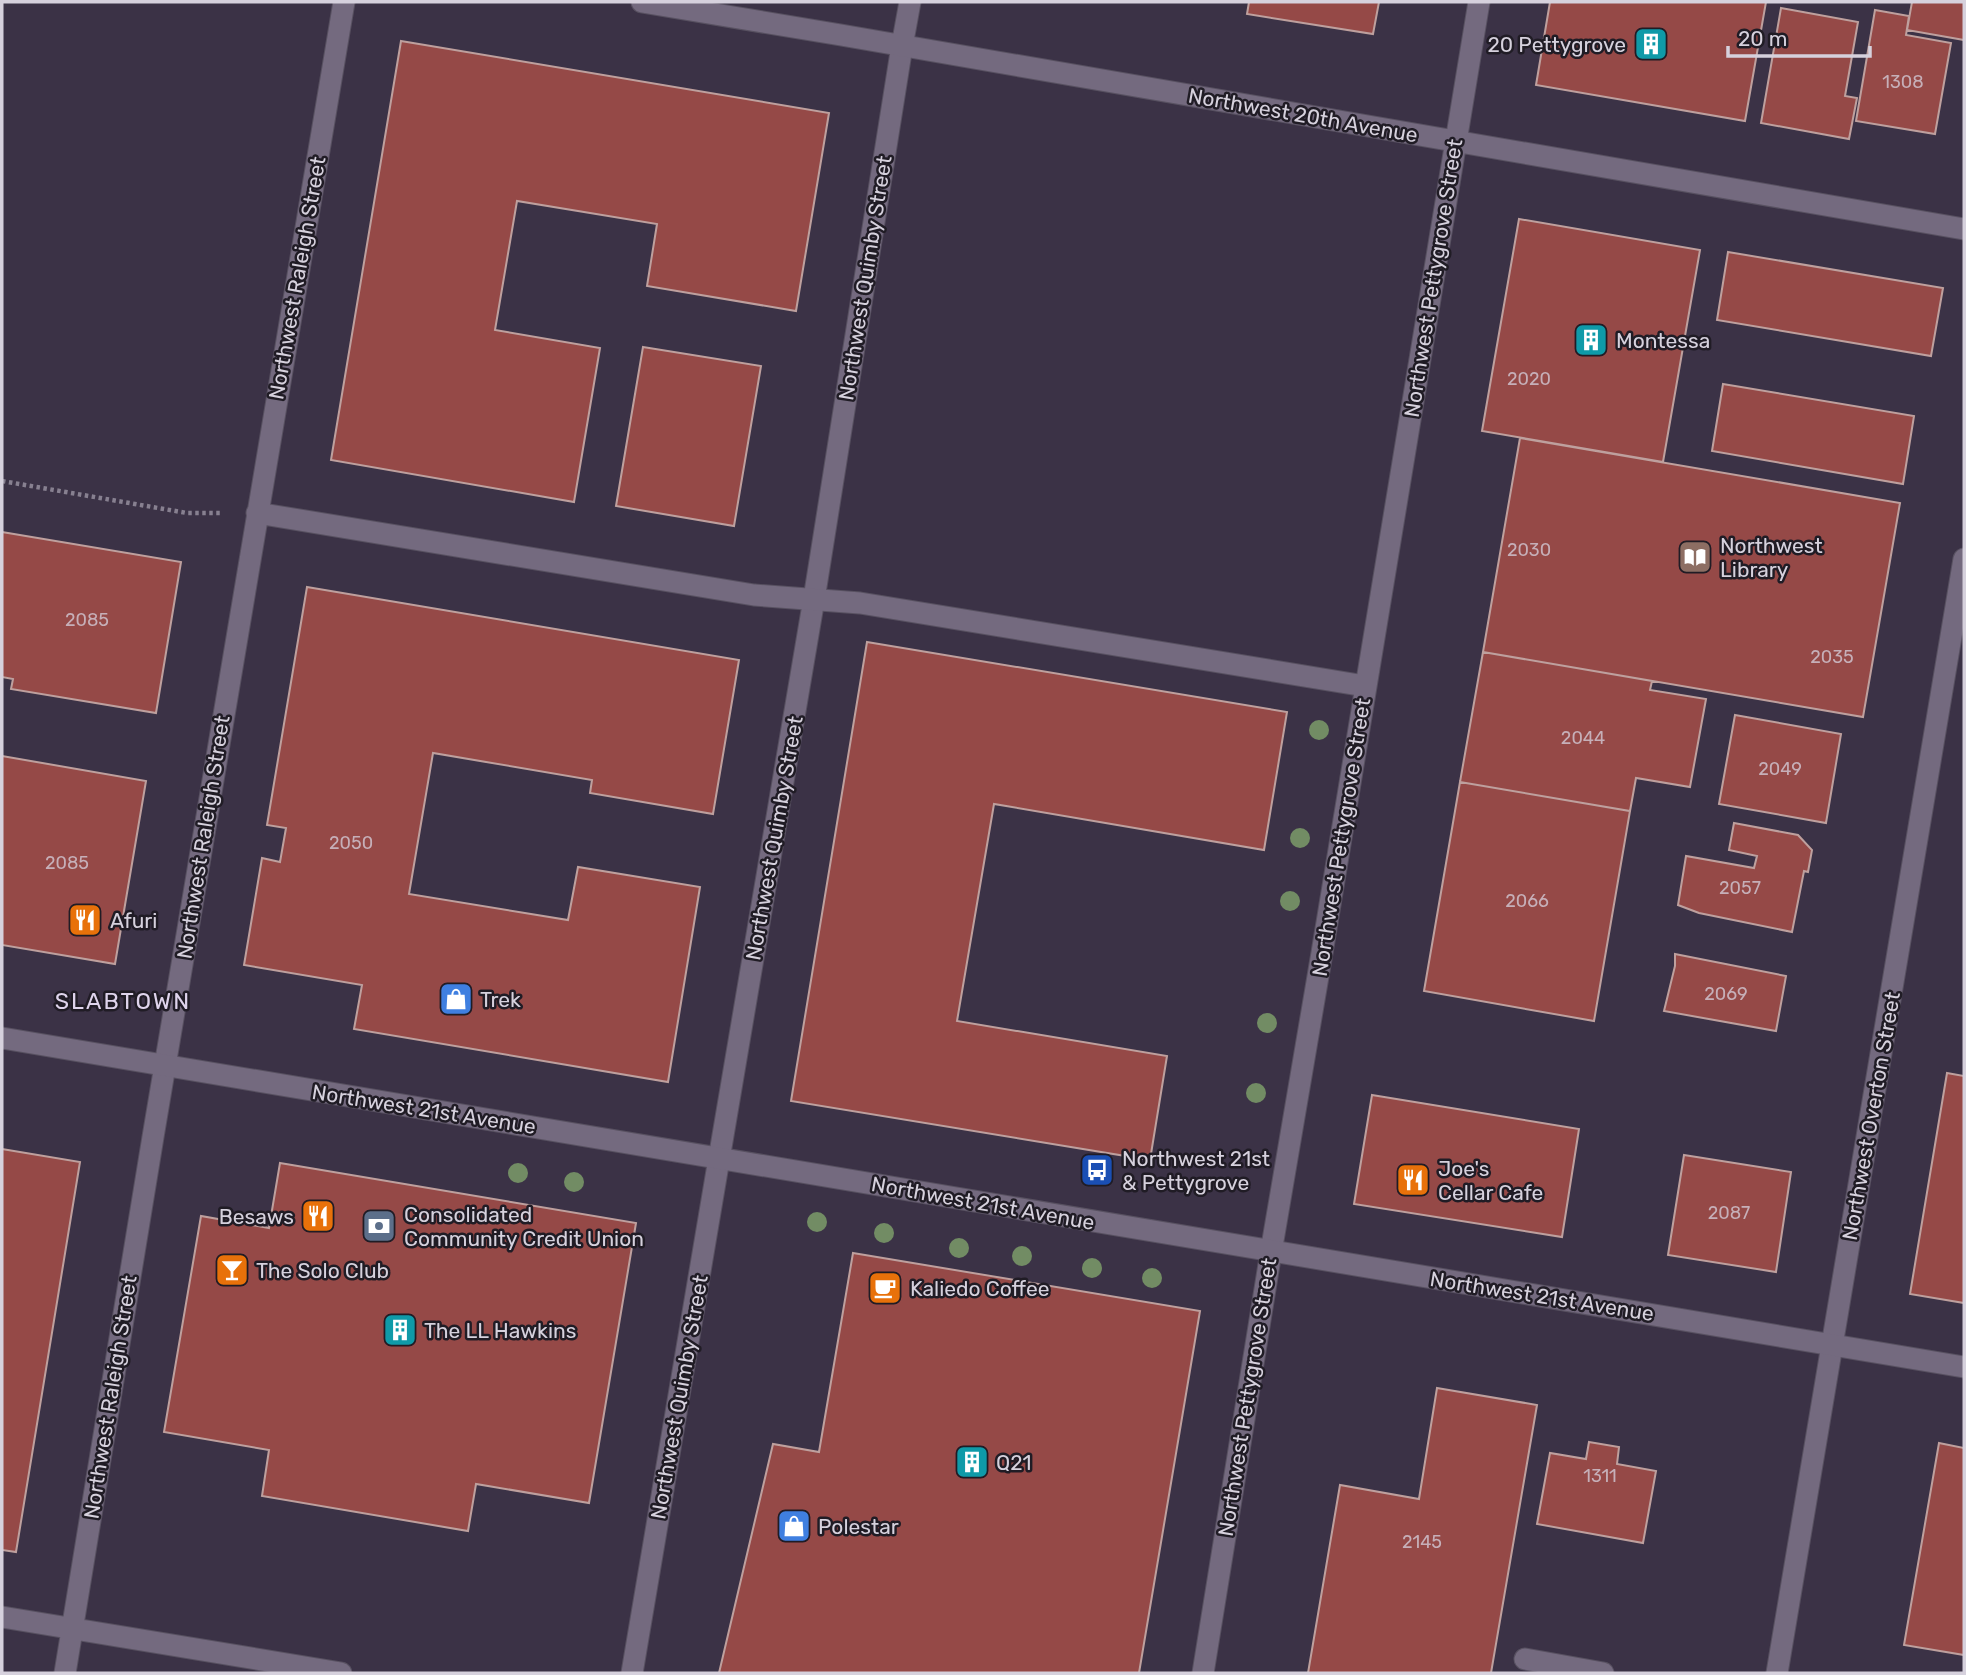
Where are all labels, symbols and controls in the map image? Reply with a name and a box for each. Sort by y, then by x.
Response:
scale bar [1728,14,1870,58]
building icon: 20 Pettygrove [1632,25,1670,63]
text: 20 m [1738,26,1787,51]
place label: 20 Pettygrove [1488,32,1626,57]
house number: 1308 [1882,71,1924,93]
street label: Northwest 20th Avenue [1186,82,1420,148]
street label: Northwest Pettygrove Street [1399,137,1467,419]
street label: Northwest Quimby Street [833,154,897,402]
street label: Northwest Raleigh Street [263,155,331,401]
building icon: Montessa [1572,321,1610,359]
place label: Montessa [1616,328,1710,353]
house number: 2020 [1507,368,1551,390]
place label: Northwest Library [1720,533,1823,582]
library icon: Northwest Library [1676,538,1714,576]
house number: 2030 [1507,539,1551,561]
house number: 2085 [65,609,109,631]
house number: 2035 [1810,646,1854,668]
street label: Northwest Pettygrove Street [1307,696,1375,978]
street label: Northwest Raleigh Street [171,713,235,961]
street label: Northwest Quimby Street [740,714,808,962]
house number: 2044 [1561,727,1605,749]
house number: 2049 [1758,758,1802,780]
house number: 2050 [329,832,373,854]
house number: 2085 [45,852,89,874]
house number: 2057 [1719,877,1761,899]
house number: 2066 [1505,890,1549,912]
restaurant icon: Afuri [66,901,104,939]
place label: Afuri [110,908,157,933]
shop icon: Trek [437,980,475,1018]
house number: 2069 [1704,983,1748,1005]
district label: SLABTOWN [55,987,191,1015]
place label: Trek [480,987,521,1012]
street label: Northwest Overton Street [1837,990,1905,1242]
street label: Northwest 21st Avenue [310,1079,538,1139]
place label: Northwest 21st & Pettygrove [1122,1146,1270,1195]
bus stop icon: Northwest 21st & Pettygrove [1078,1151,1116,1189]
place label: Joe's Cellar Cafe [1438,1156,1543,1205]
restaurant icon: Joe's Cellar Cafe [1394,1161,1432,1199]
street label: Northwest 21st Avenue [869,1171,1097,1235]
restaurant icon: Besaws [299,1197,337,1235]
place label: Consolidated Community Credit Union [404,1202,644,1251]
house number: 2087 [1708,1202,1750,1224]
place label: Besaws [219,1204,294,1229]
bank icon: Consolidated Community Credit Union [360,1207,398,1245]
bar icon: The Solo Club [213,1251,251,1289]
street label: Northwest Pettygrove Street [1213,1256,1281,1538]
place label: The Solo Club [256,1258,389,1283]
street label: Northwest 21st Avenue [1428,1266,1656,1326]
cafe icon: Kaliedo Coffee [866,1269,904,1307]
street label: Northwest Raleigh Street [78,1273,142,1521]
street label: Northwest Quimby Street [645,1273,713,1521]
place label: Kaliedo Coffee [910,1276,1049,1301]
building icon: The LL Hawkins [381,1311,419,1349]
place label: The LL Hawkins [424,1318,576,1343]
building icon: Q21 [953,1443,991,1481]
place label: Q21 [996,1450,1032,1475]
house number: 1311 [1583,1465,1617,1487]
shop icon: Polestar [775,1507,813,1545]
place label: Polestar [818,1514,899,1539]
house number: 2145 [1402,1531,1442,1553]

